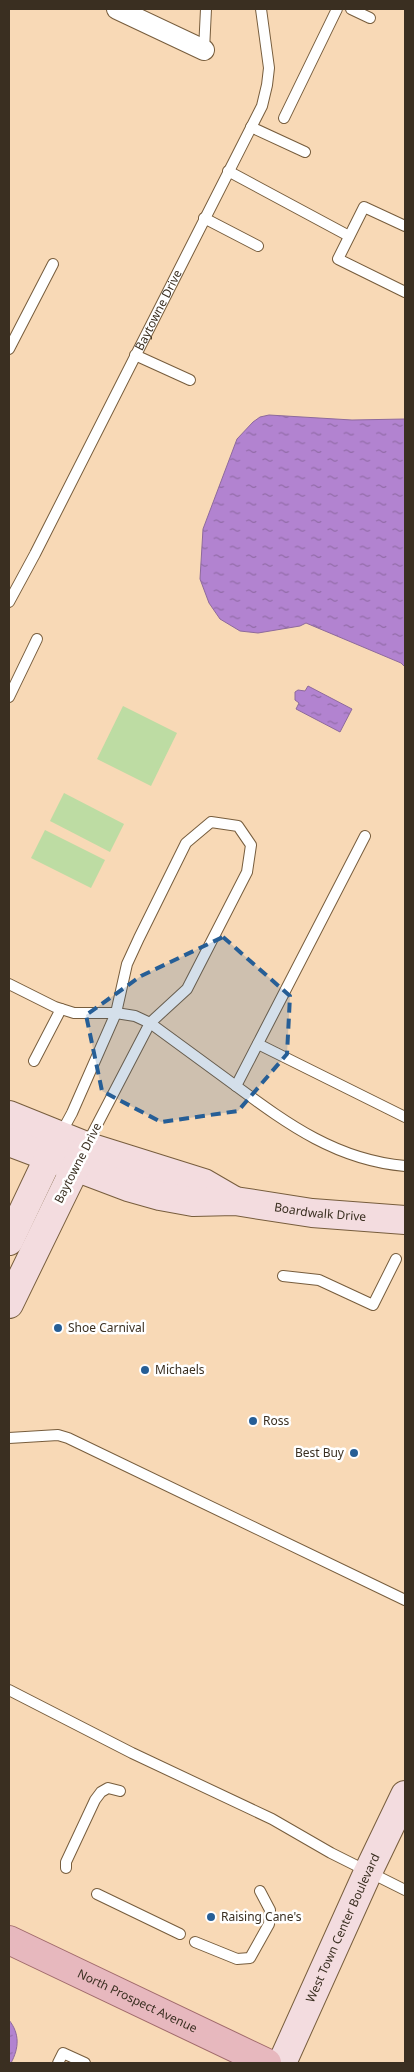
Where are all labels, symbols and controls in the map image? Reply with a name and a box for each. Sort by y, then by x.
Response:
street label: Baytowne Drive [131,266,186,353]
street label: Baytowne Drive [50,1119,105,1206]
street label: Boardwalk Drive [273,1198,367,1225]
place label: Shoe Carnival [68,1319,145,1336]
marker: Shoe Carnival [52,1322,64,1334]
place label: Michaels [155,1361,205,1378]
marker: Michaels [139,1364,151,1376]
place label: Ross [263,1412,289,1429]
marker: Ross [247,1415,259,1427]
place label: Best Buy [295,1444,345,1461]
marker: Best Buy [348,1447,360,1459]
street label: West Town Center Boulevard [301,1851,384,2005]
place label: Raising Cane's [221,1908,302,1925]
marker: Raising Cane's [205,1911,217,1923]
street label: North Prospect Avenue [75,1965,200,2037]

